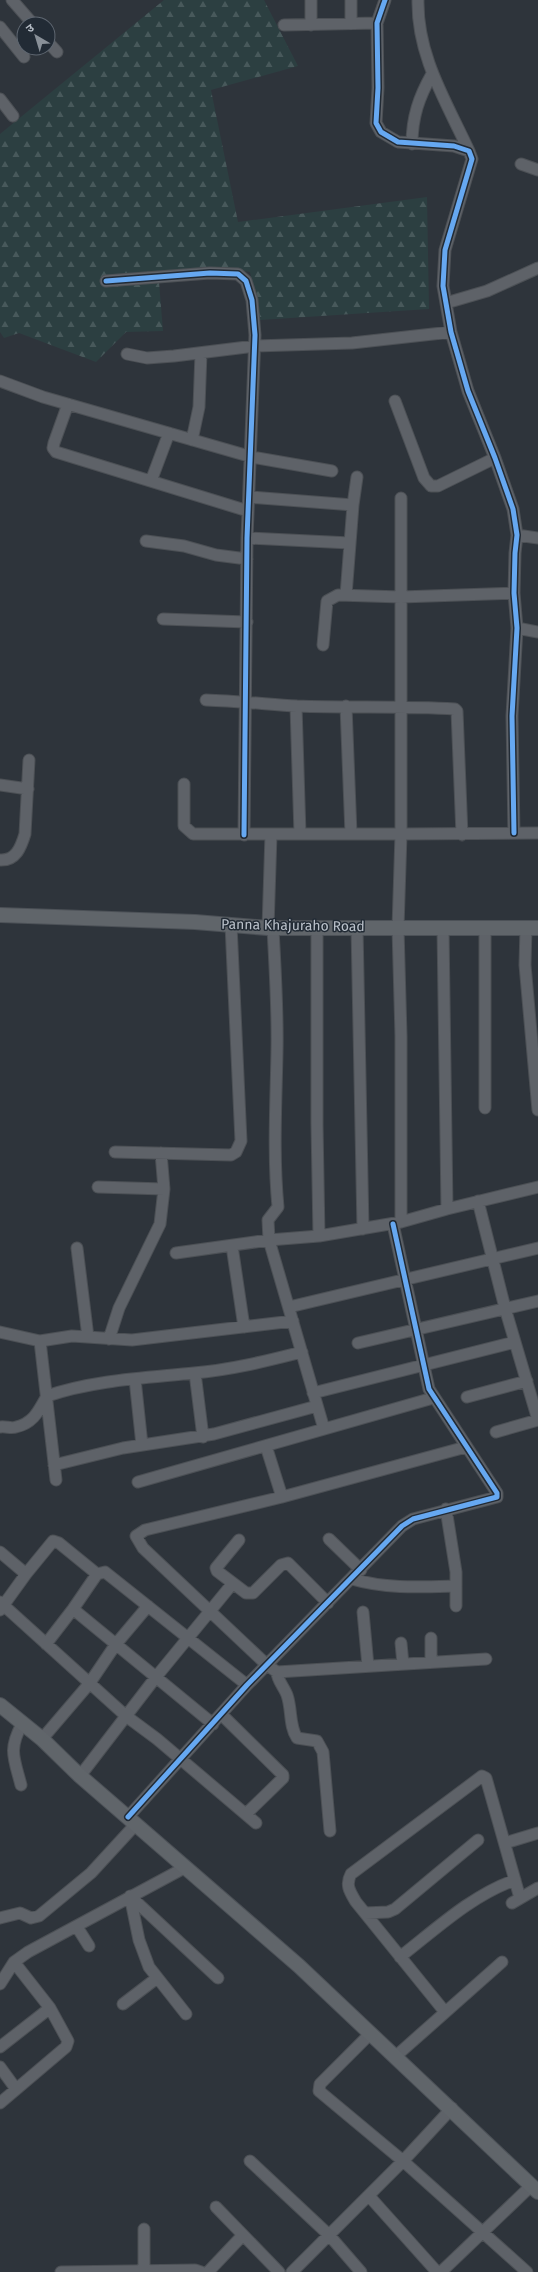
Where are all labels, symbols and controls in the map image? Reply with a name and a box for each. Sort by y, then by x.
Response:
north arrow [16,16,56,56]
text: उ [24,21,37,36]
street label: Panna Khajuraho Road [221,916,365,935]

